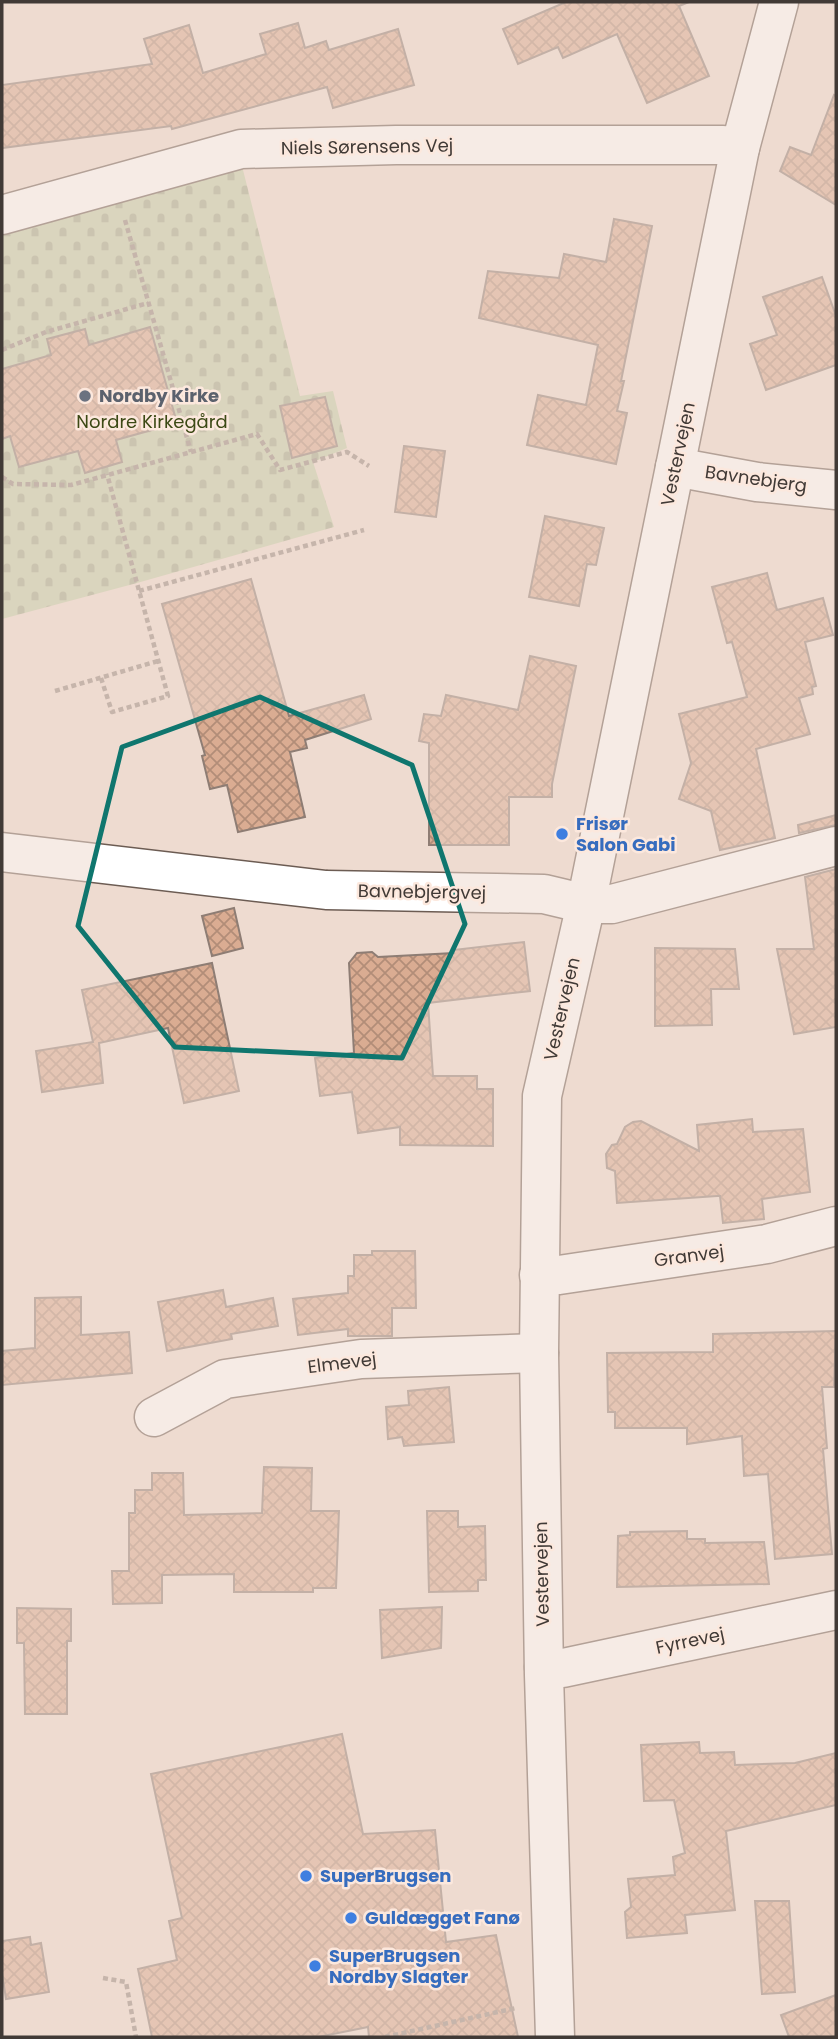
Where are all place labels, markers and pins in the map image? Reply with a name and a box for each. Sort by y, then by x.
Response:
place label: Nordby Kirke [99,383,219,408]
marker: Nordby Kirke [77,388,93,404]
place label: Frisør Salon Gabi [576,811,676,857]
marker: Frisør Salon Gabi [554,826,570,842]
place label: SuperBrugsen [320,1863,451,1888]
marker: SuperBrugsen [298,1868,314,1884]
place label: Guldægget Fanø [365,1905,520,1930]
marker: Guldægget Fanø [343,1910,359,1926]
place label: SuperBrugsen Nordby Slagter [329,1943,469,1989]
marker: SuperBrugsen Nordby Slagter [307,1958,323,1974]

